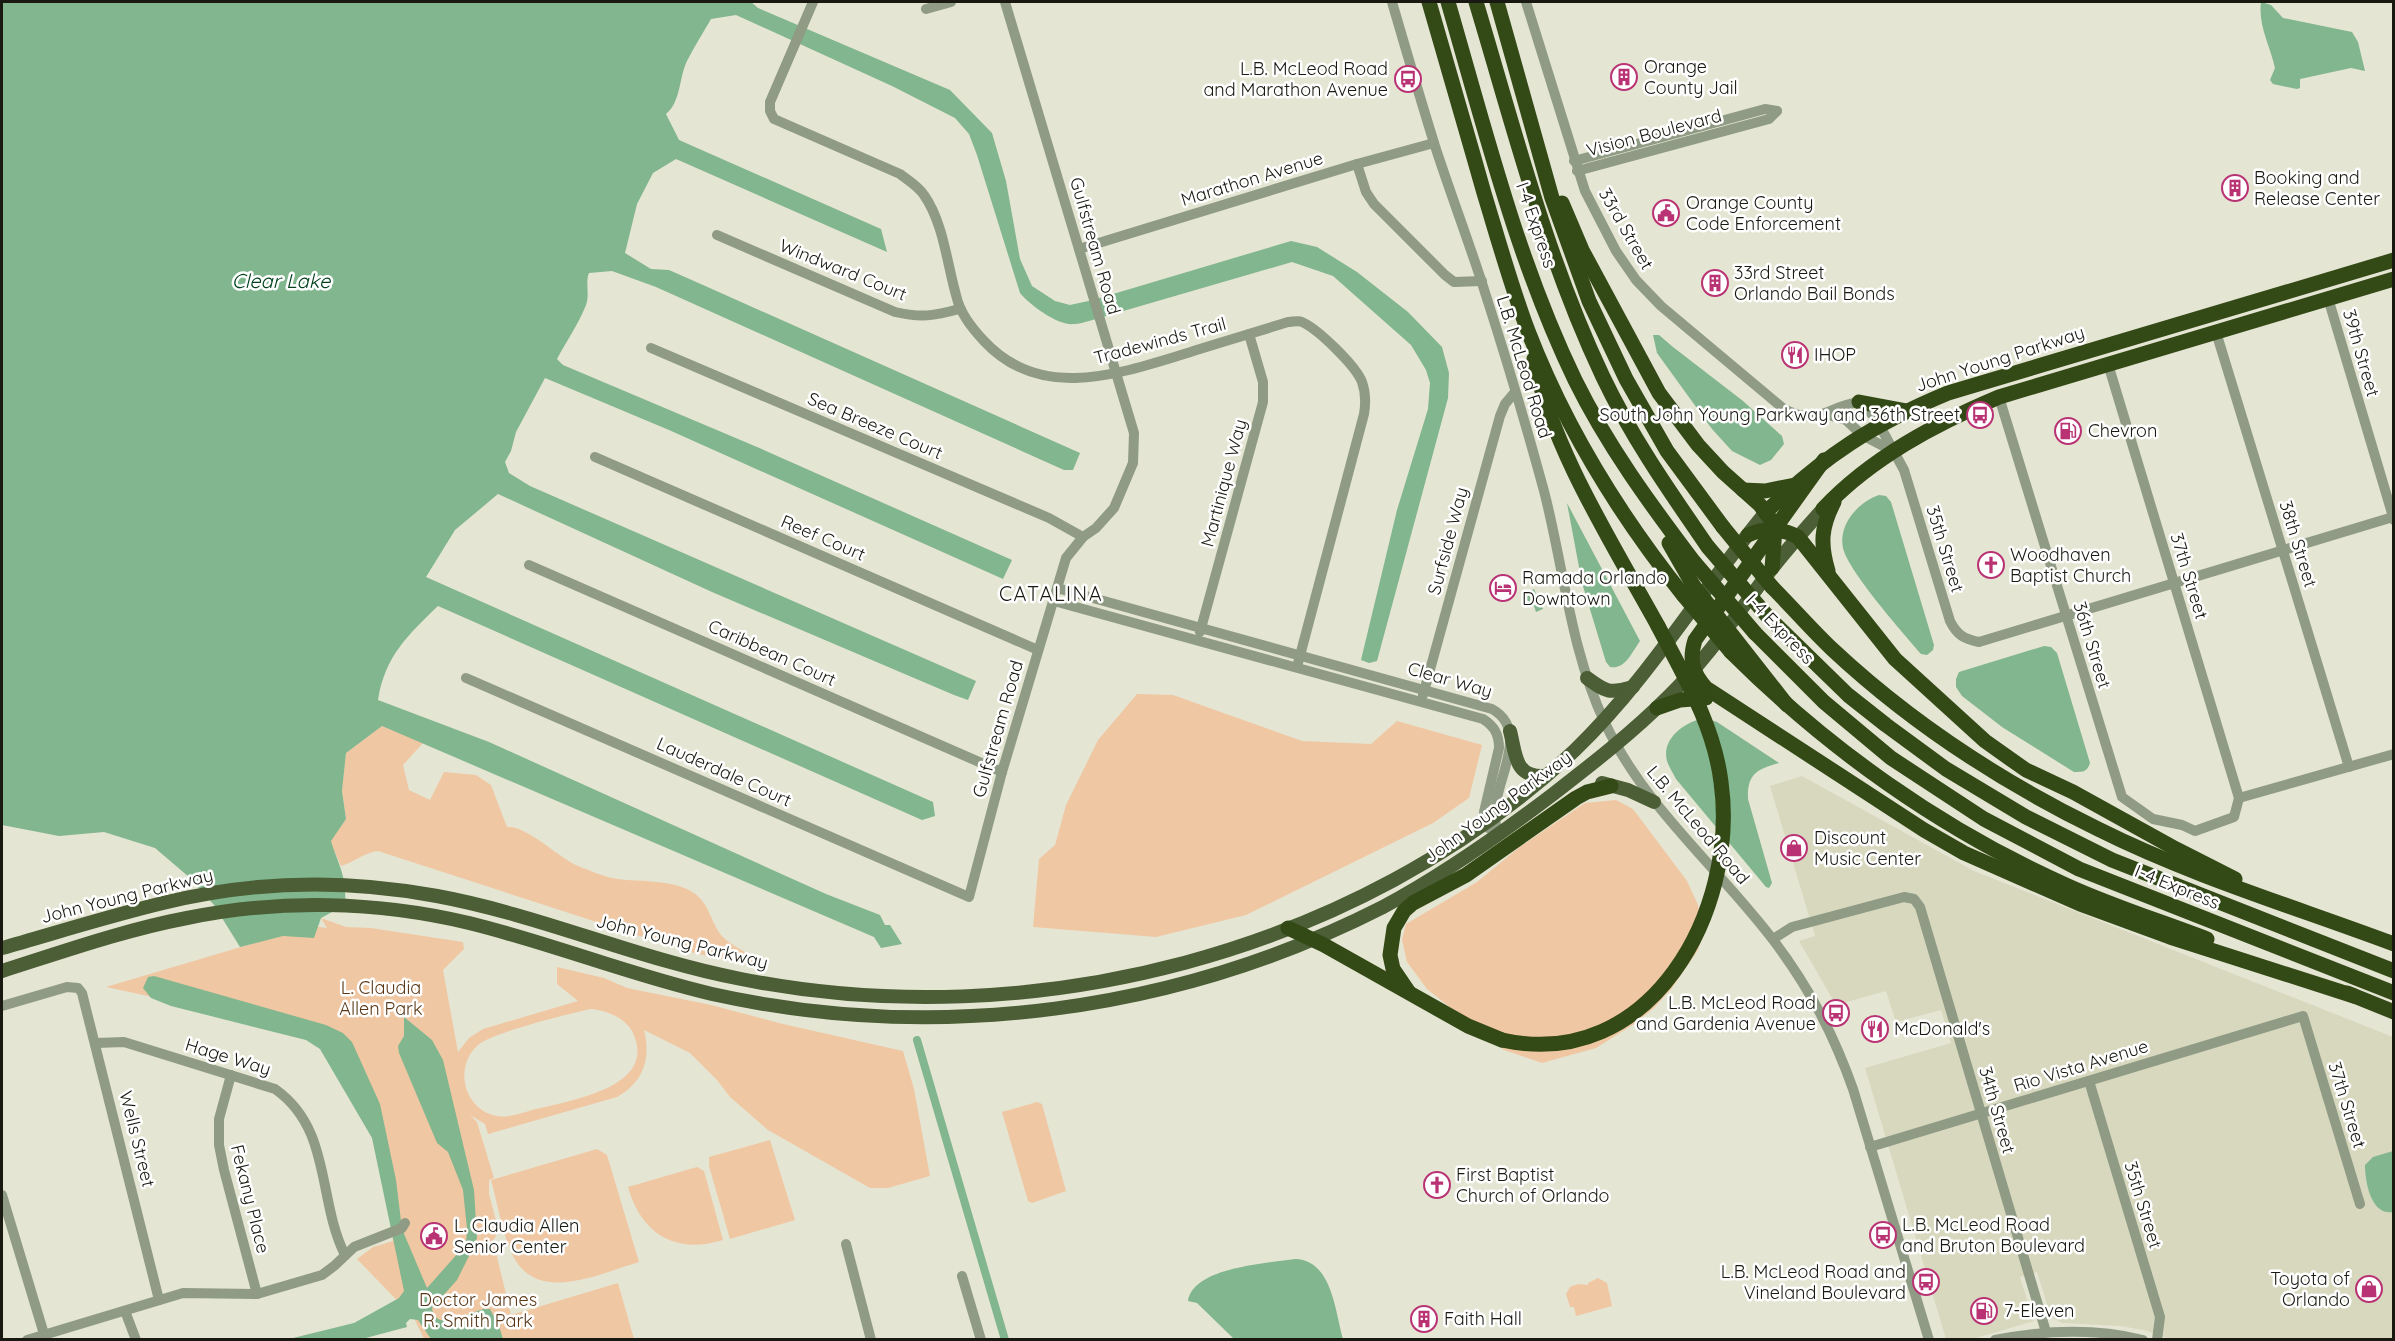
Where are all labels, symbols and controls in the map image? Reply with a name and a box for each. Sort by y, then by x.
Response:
place label: Orange County Jail [1644,55,1738,99]
place label: L.B. McLeod Road and Marathon Avenue [1203,57,1388,101]
building icon: Orange County Jail [1609,62,1639,92]
bus stop icon: L.B. McLeod Road and Marathon Avenue [1393,64,1423,94]
street label: Vision Boulevard [1584,103,1724,162]
street label: Marathon Avenue [1178,146,1326,211]
place label: Booking and Release Center [2254,166,2380,210]
building icon: Booking and Release Center [2220,173,2250,203]
street label: Gulfstream Road [1065,175,1126,317]
street label: I-4 Express [1511,179,1562,271]
street label: 33rd Street [1594,184,1659,274]
place label: Orange County Code Enforcement [1686,191,1841,235]
public building icon: Orange County Code Enforcement [1651,198,1681,228]
street label: Windward Court [776,234,910,306]
place label: 33rd Street Orlando Bail Bonds [1734,261,1895,305]
water label: Clear Lake [232,268,331,293]
building icon: 33rd Street Orlando Bail Bonds [1700,268,1730,298]
street label: L.B. McLeod Road [1492,293,1557,441]
street label: 39th Street [2338,306,2385,399]
street label: Tradewinds Trail [1091,312,1229,369]
street label: John Young Parkway [1912,320,2087,397]
restaurant icon: IHOP [1780,340,1810,370]
place label: IHOP [1814,343,1856,366]
street label: Sea Breeze Court [804,387,946,464]
bus stop icon: South John Young Parkway and 36th Street [1965,400,1995,430]
place label: South John Young Parkway and 36th Street [1599,403,1960,426]
street label: Martinique Way [1195,416,1252,549]
fuel station icon: Chevron [2053,416,2083,446]
place label: Chevron [2088,419,2157,442]
street label: Surfside Way [1422,485,1473,597]
street label: 38th Street [2274,498,2323,590]
street label: 35th Street [1921,503,1970,595]
street label: Reef Court [777,509,869,566]
street label: 37th Street [2165,530,2214,622]
place label: Woodhaven Baptist Church [2010,543,2131,587]
church icon: Woodhaven Baptist Church [1976,550,2006,580]
place label: Ramada Orlando Downtown [1522,566,1667,610]
hotel icon: Ramada Orlando Downtown [1488,573,1518,603]
district label: CATALINA [999,581,1103,606]
street label: I-4 Express [1741,589,1820,669]
street label: 36th Street [2068,599,2117,691]
street label: Caribbean Court [705,614,840,691]
street label: Clear Way [1405,656,1495,703]
street label: Gulfstream Road [967,658,1028,800]
street label: Lauderdale Court [653,732,795,812]
street label: John Young Parkway [1420,745,1576,868]
street label: L.B. McLeod Road [1642,761,1755,889]
place label: Discount Music Center [1814,826,1921,870]
shop icon: Discount Music Center [1779,833,1809,863]
street label: I-4 Express [2131,859,2223,914]
street label: John Young Parkway [38,863,215,928]
street label: John Young Parkway [594,909,771,974]
park label: L. Claudia Allen Park [339,976,423,1020]
place label: L.B. McLeod Road and Gardenia Avenue [1636,991,1816,1035]
bus stop icon: L.B. McLeod Road and Gardenia Avenue [1821,998,1851,1028]
restaurant icon: McDonald's [1860,1014,1890,1044]
place label: McDonald's [1894,1017,1990,1040]
street label: Hage Way [183,1033,274,1080]
street label: Rio Vista Avenue [2011,1034,2151,1097]
street label: 37th Street [2323,1059,2372,1151]
street label: 34th Street [1974,1064,2021,1156]
street label: Wells Street [114,1088,161,1189]
street label: Fekany Place [226,1142,275,1256]
street label: 35th Street [2119,1159,2168,1251]
place label: First Baptist Church of Orlando [1456,1163,1609,1207]
church icon: First Baptist Church of Orlando [1422,1170,1452,1200]
place label: L.B. McLeod Road and Bruton Boulevard [1902,1213,2085,1257]
place label: L. Claudia Allen Senior Center [454,1214,580,1258]
bus stop icon: L.B. McLeod Road and Bruton Boulevard [1868,1220,1898,1250]
public building icon: L. Claudia Allen Senior Center [419,1221,449,1251]
place label: L.B. McLeod Road and Vineland Boulevard [1721,1260,1906,1304]
bus stop icon: L.B. McLeod Road and Vineland Boulevard [1911,1267,1941,1297]
place label: Toyota of Orlando [2270,1267,2351,1311]
shop icon: Toyota of Orlando [2354,1274,2384,1304]
park label: Doctor James R. Smith Park [419,1288,537,1332]
fuel station icon: 7-Eleven [1969,1296,1999,1326]
place label: 7-Eleven [2004,1299,2075,1322]
building icon: Faith Hall [1409,1304,1439,1334]
place label: Faith Hall [1444,1307,1522,1330]

